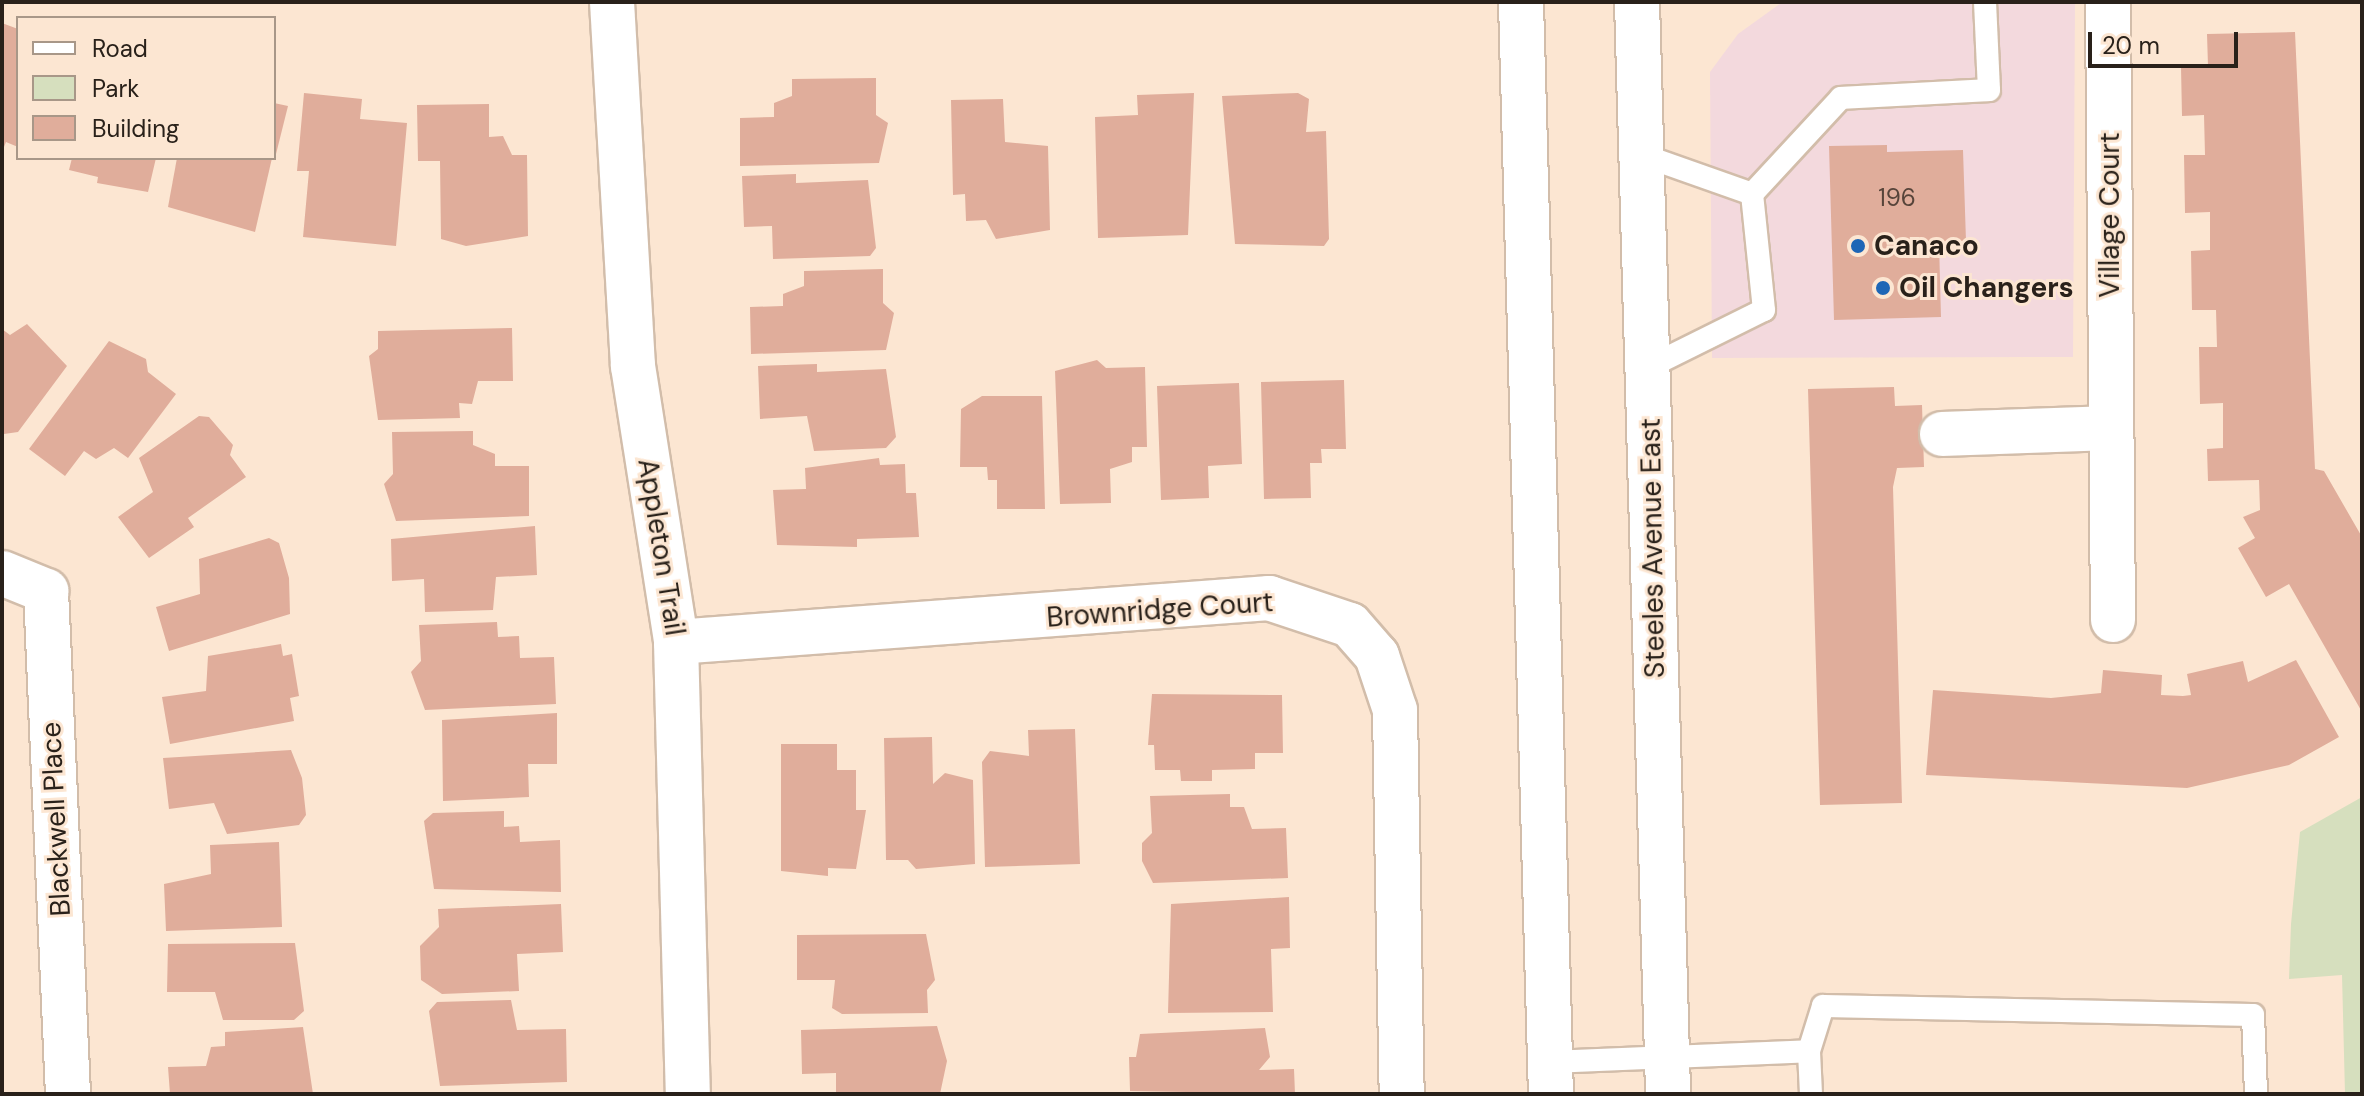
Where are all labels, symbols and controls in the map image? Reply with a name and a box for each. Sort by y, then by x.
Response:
legend [16,16,276,160]
scale bar [2092,16,2242,66]
text: 20 m [2102,30,2160,61]
text: Road [92,33,148,64]
text: Park [92,73,139,104]
text: Building [92,113,179,144]
street label: Village Court [2093,132,2127,298]
house number: 196 [1878,184,1916,212]
place label: Canaco [1874,229,1979,263]
marker: Canaco [1849,237,1867,255]
place label: Oil Changers [1899,271,2074,305]
marker: Oil Changers [1874,279,1892,297]
street label: Steeles Avenue East [1634,418,1672,678]
street label: Appleton Trail [630,456,692,638]
street label: Brownridge Court [1045,585,1275,635]
street label: Blackwell Place [34,721,78,917]

